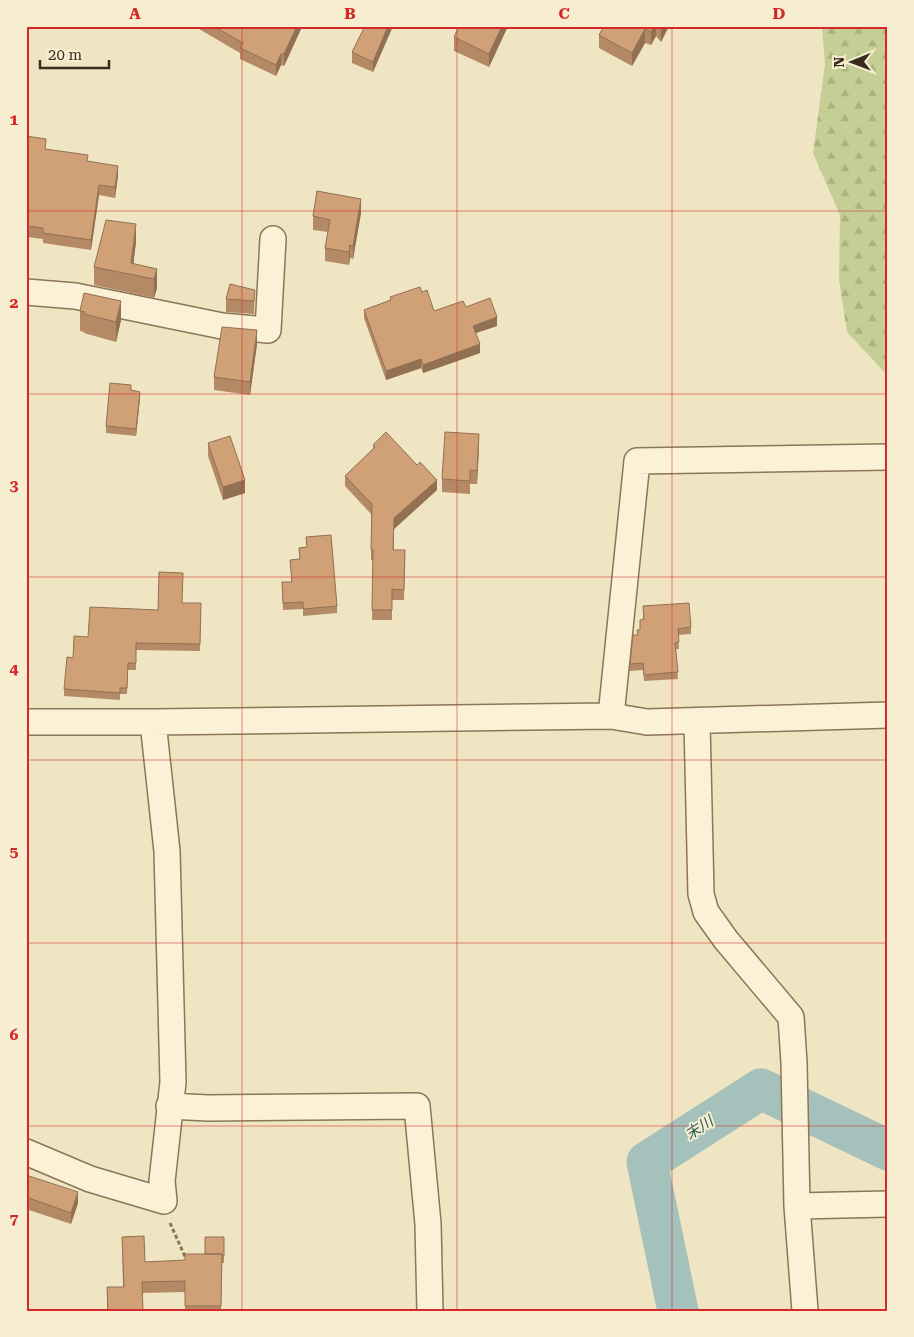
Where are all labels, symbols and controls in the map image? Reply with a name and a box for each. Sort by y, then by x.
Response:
text: A [129,4,141,23]
text: B [344,4,356,23]
text: C [558,4,570,23]
text: D [773,4,786,23]
scale bar [40,38,109,70]
north arrow [826,38,876,88]
text: 20 m [48,46,83,64]
text: N [831,56,847,68]
text: 1 [10,110,19,129]
text: 2 [10,293,19,312]
text: 3 [10,476,19,495]
text: 4 [10,659,19,678]
text: 5 [10,842,19,861]
text: 6 [10,1025,19,1044]
water label: 末川 [682,1111,718,1144]
text: 7 [10,1209,19,1228]

